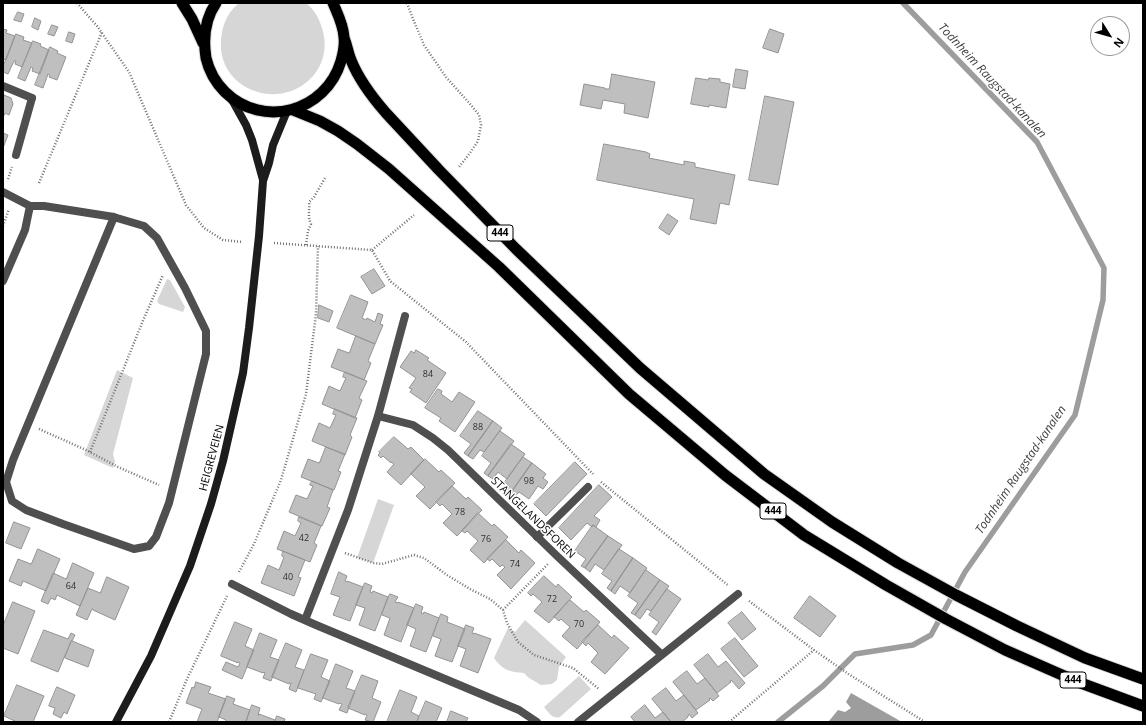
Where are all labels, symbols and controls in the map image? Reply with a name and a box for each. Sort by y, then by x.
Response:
north arrow [1090,16,1130,56]
water label: Todnheim Raugstad-kanalen [935,21,1049,141]
text: N [1111,35,1128,51]
road number: 444 [487,225,513,241]
house number: 84 [423,369,433,379]
water label: Todnheim Raugstad-kanalen [973,403,1069,537]
house number: 88 [473,422,483,432]
street label: HEIGREVEIEN [197,423,227,493]
street label: STANGELANDSFOREN [488,474,578,562]
house number: 98 [524,476,534,486]
road number: 444 [760,503,786,519]
house number: 78 [455,507,465,517]
house number: 42 [299,533,309,543]
house number: 76 [481,534,491,544]
house number: 74 [510,559,520,569]
house number: 40 [283,572,293,582]
house number: 64 [66,581,76,591]
house number: 72 [547,594,557,604]
house number: 70 [574,619,584,629]
road number: 444 [1060,672,1086,688]

